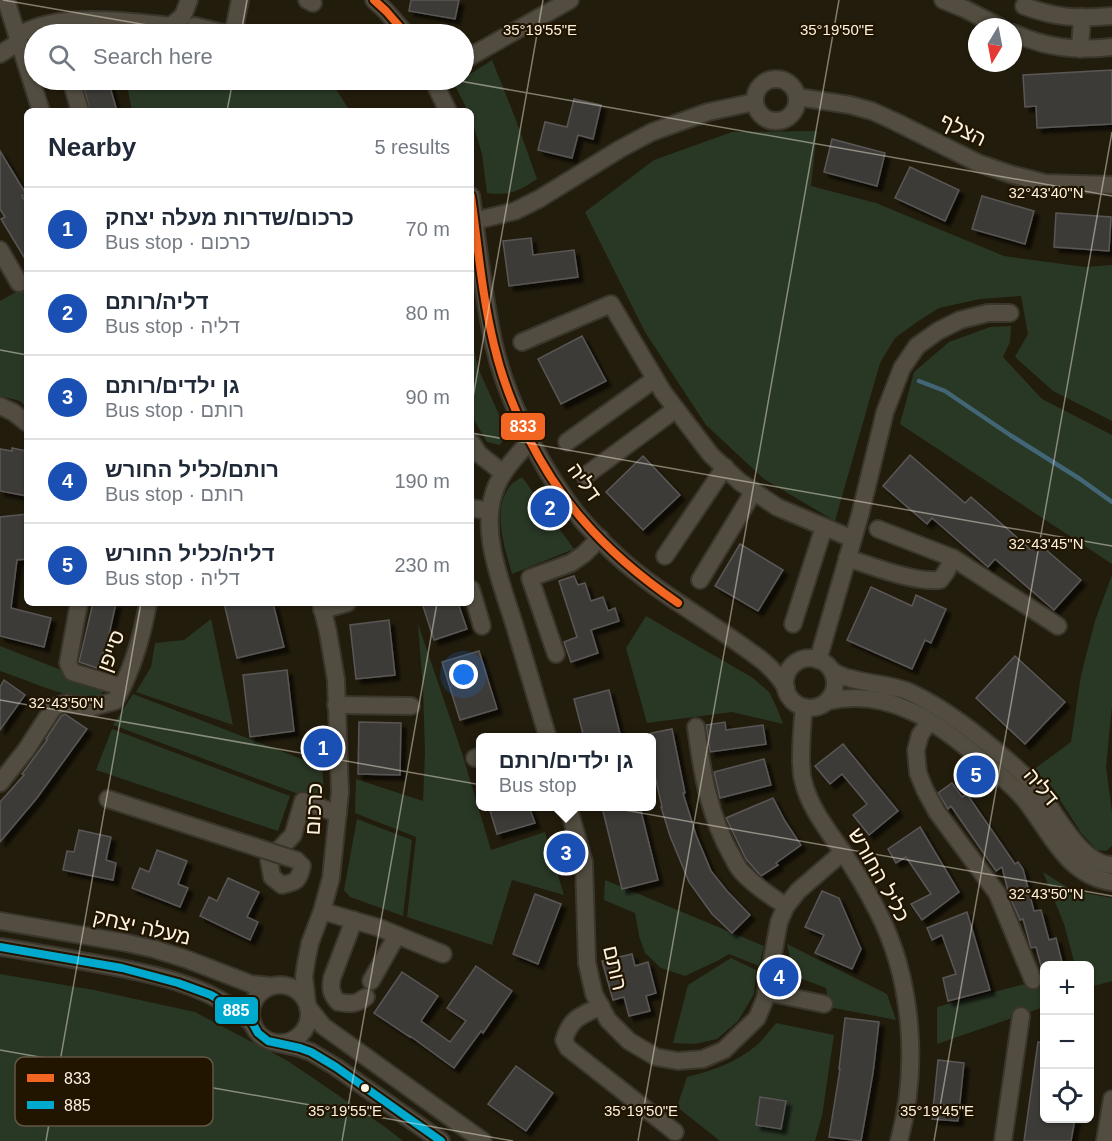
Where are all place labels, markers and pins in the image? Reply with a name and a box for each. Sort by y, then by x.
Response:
pin: 2 [530,486,570,530]
pin: 1 [304,726,342,771]
pin: 5 [956,752,996,798]
pin: 3 [546,830,586,876]
pin: 4 [760,954,798,1000]
unlabelled marker [359,1082,371,1094]

